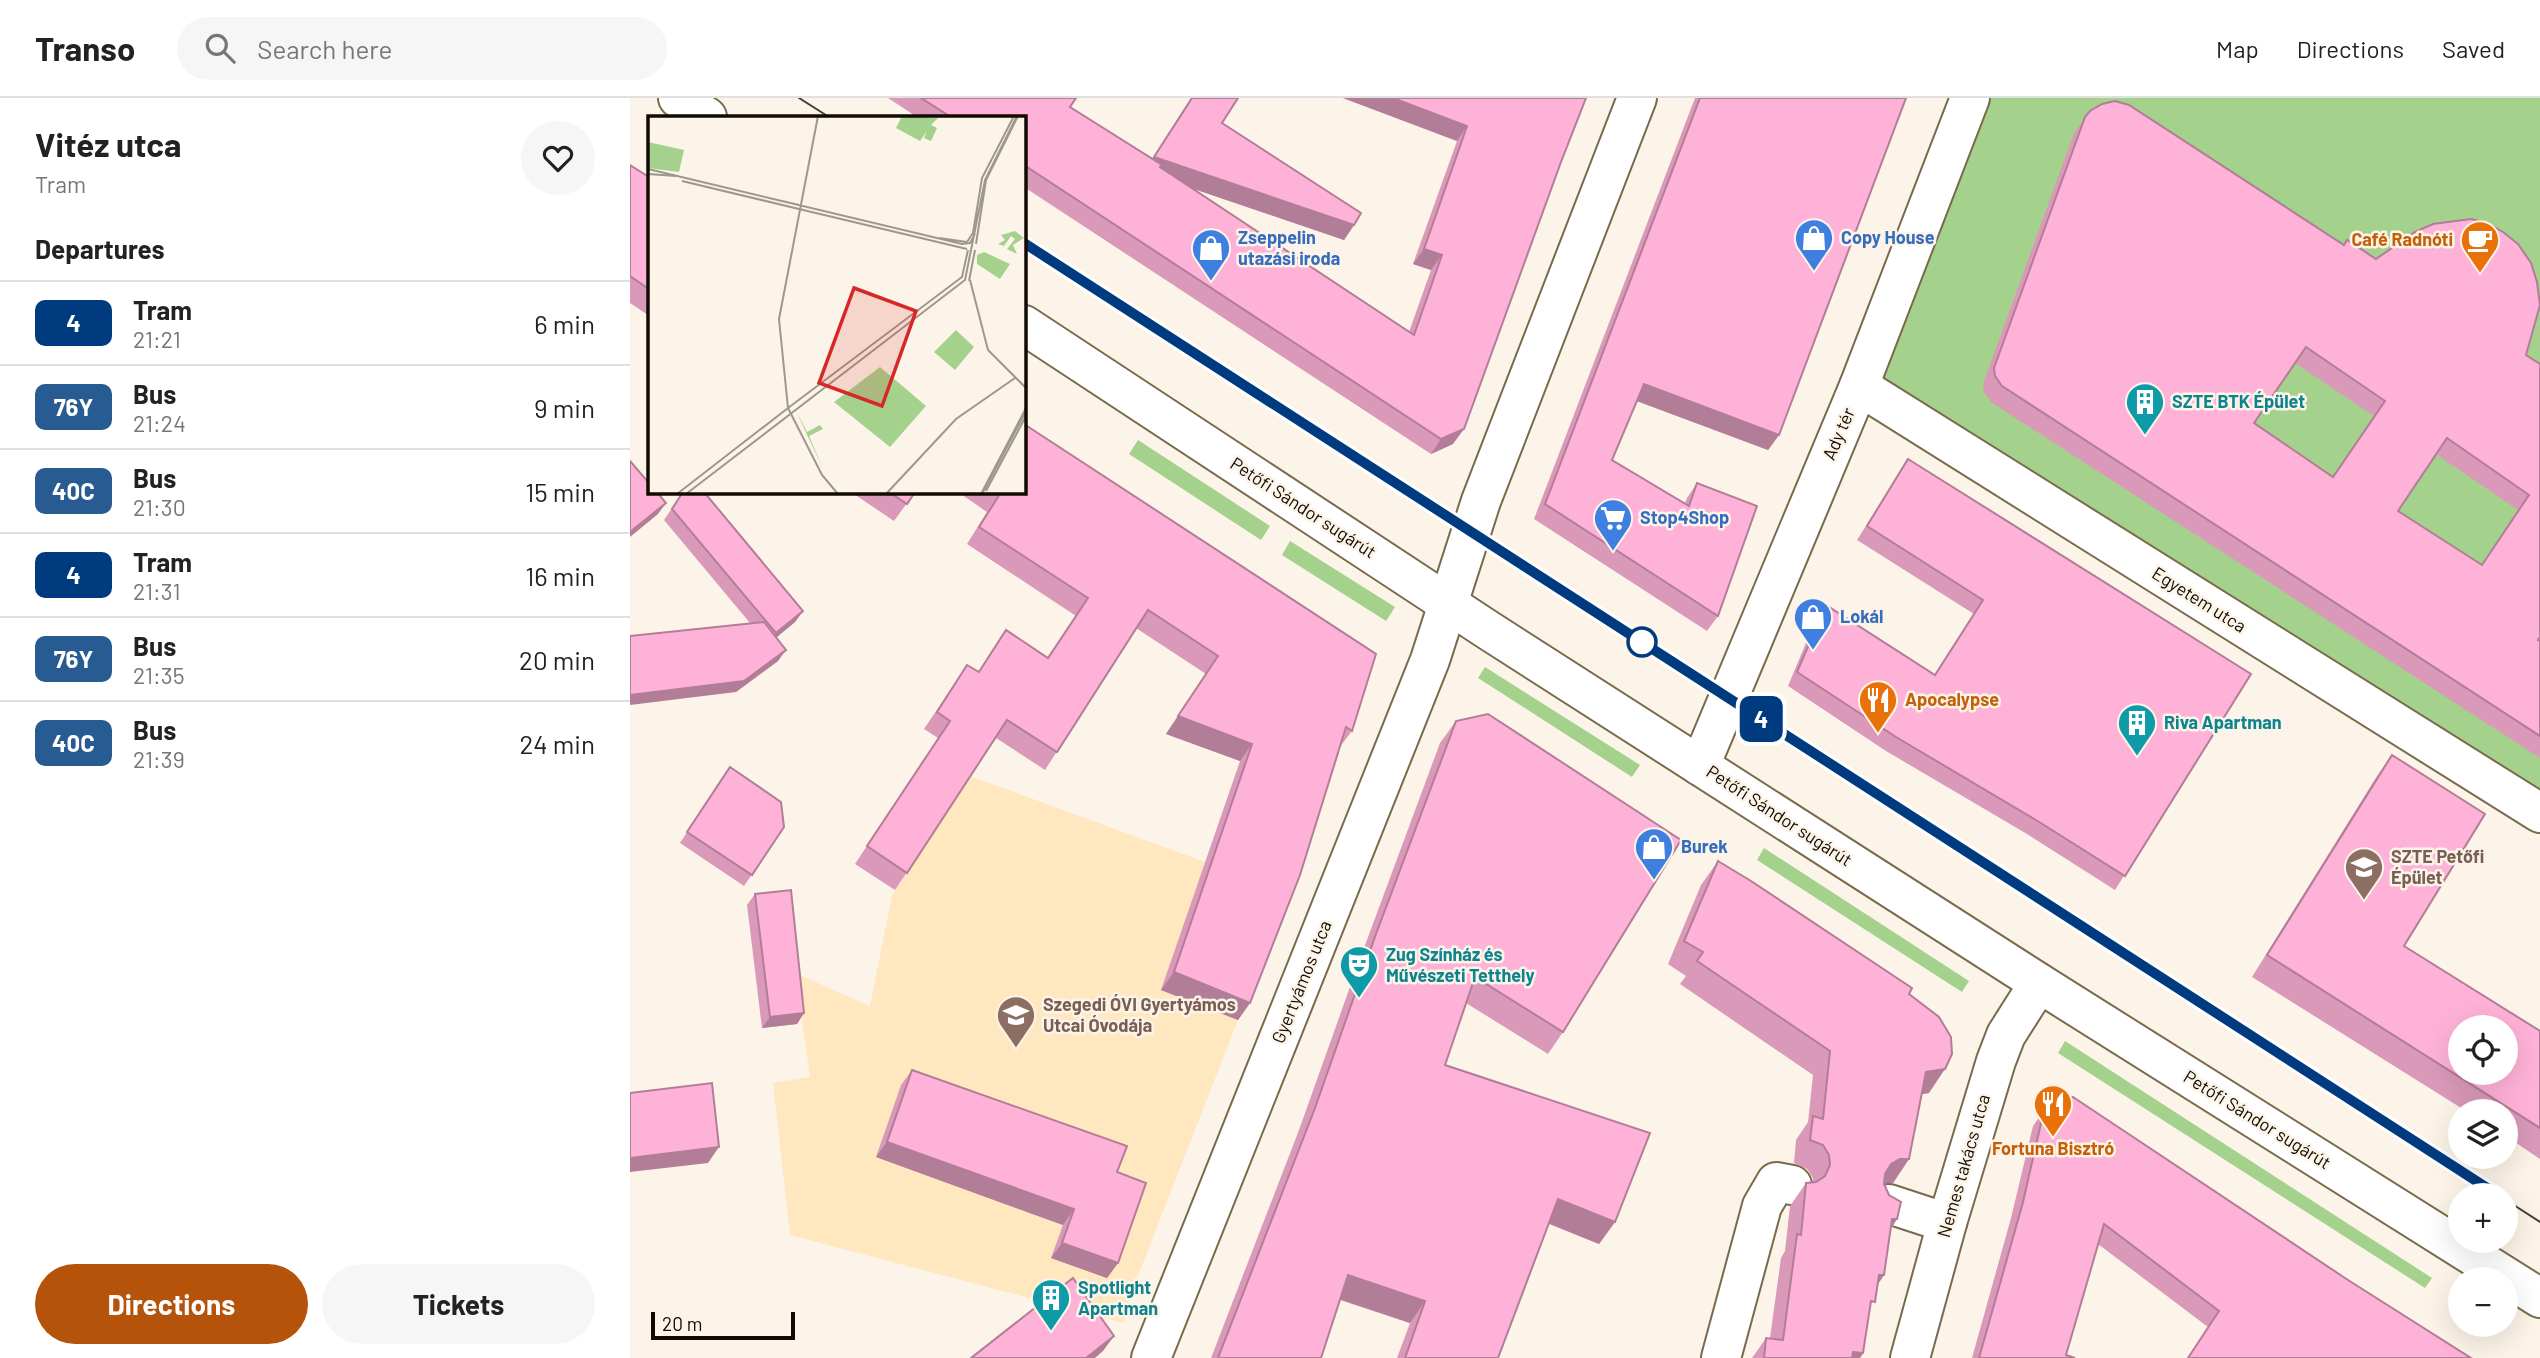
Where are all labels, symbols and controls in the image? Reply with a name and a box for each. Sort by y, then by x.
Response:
search box [177,17,667,80]
text: Transo [35,28,135,68]
icon: search [201,29,239,67]
text: Search here [257,33,392,64]
text: Map [2216,34,2259,63]
text: Directions [2297,34,2404,63]
text: Saved [2442,34,2505,63]
inset map [648,116,1026,494]
button: heart [521,121,595,195]
text: Vitéz utca [35,124,181,164]
text: Tram [35,170,86,198]
shop icon: Copy House [1793,217,1835,272]
cafe icon: Café Radnóti [2459,219,2501,274]
place label: Zseppelin utazási iroda [1238,226,1340,269]
place label: Copy House [1841,226,1935,248]
shop icon: Zseppelin utazási iroda [1190,227,1232,282]
place label: Café Radnóti [2351,228,2453,250]
text: Departures [35,233,165,264]
text: Tram [133,294,192,325]
text: 4 [66,308,81,337]
text: 6 min [534,308,595,339]
text: 21:21 [133,325,181,353]
text: Bus [133,378,176,409]
building icon: SZTE BTK Épület [2124,381,2166,436]
place label: SZTE BTK Épület [2172,390,2305,412]
text: 76Y [54,392,93,421]
text: 9 min [534,392,595,423]
street label: Ady tér [1817,404,1859,463]
text: 21:24 [133,409,186,437]
street label: Petőfi Sándor sugárút [1227,452,1381,562]
text: Bus [133,462,176,493]
text: 40C [52,476,95,505]
text: 15 min [525,476,595,507]
text: 21:30 [133,493,186,521]
supermarket icon: Stop4Shop [1592,497,1634,552]
place label: Stop4Shop [1640,506,1729,528]
text: Tram [133,546,192,577]
text: 4 [66,560,81,589]
text: 16 min [525,560,595,591]
street label: Egyetem utca [2148,562,2251,637]
text: 21:31 [133,577,181,605]
shop icon: Lokál [1792,596,1834,651]
place label: Lokál [1840,605,1883,627]
unlabelled marker [1627,627,1657,657]
text: Bus [133,630,176,661]
text: 76Y [54,644,93,673]
text: 20 min [519,644,595,675]
text: 21:35 [133,661,185,689]
restaurant icon: Apocalypse [1857,679,1899,734]
place label: Apocalypse [1905,688,1999,710]
line badge: 4 [1738,696,1784,742]
building icon: Riva Apartman [2116,702,2158,757]
text: 4 [1754,704,1768,733]
place label: Riva Apartman [2164,711,2282,733]
text: Bus [133,714,176,745]
text: 40C [52,728,95,757]
text: 24 min [519,728,595,759]
text: 21:39 [133,745,185,773]
street label: Petőfi Sándor sugárút [1703,760,1857,870]
shop icon: Burek [1633,826,1675,881]
place label: Burek [1681,835,1728,857]
place label: SZTE Petőfi Épület [2391,845,2484,888]
school or university icon: SZTE Petőfi Épület [2343,846,2385,901]
street label: Gyertyámos utca [1266,917,1336,1046]
place label: Zug Színház és Művészeti Tetthely [1386,943,1535,986]
theatre icon: Zug Színház és Művészeti Tetthely [1338,944,1380,999]
place label: Szegedi ÓVI Gyertyámos Utcai Óvodája [1043,993,1236,1036]
school or university icon: Szegedi ÓVI Gyertyámos Utcai Óvodája [995,994,1037,1049]
map controls [2448,1015,2518,1337]
button: locate [2448,1015,2518,1085]
street label: Petőfi Sándor sugárút [2180,1065,2335,1173]
restaurant icon: Fortuna Bisztró [2032,1083,2074,1138]
street label: Nemes takács utca [1932,1092,1994,1240]
button: layers [2448,1099,2518,1169]
place label: Fortuna Bisztró [1992,1137,2114,1159]
button: + [2448,1183,2518,1253]
button: Directions [35,1264,308,1344]
button: Tickets [322,1264,595,1344]
button: − [2448,1267,2518,1337]
place label: Spotlight Apartman [1078,1276,1158,1319]
building icon: Spotlight Apartman [1030,1277,1072,1332]
scale bar [651,1309,794,1341]
text: 20 m [662,1312,702,1335]

